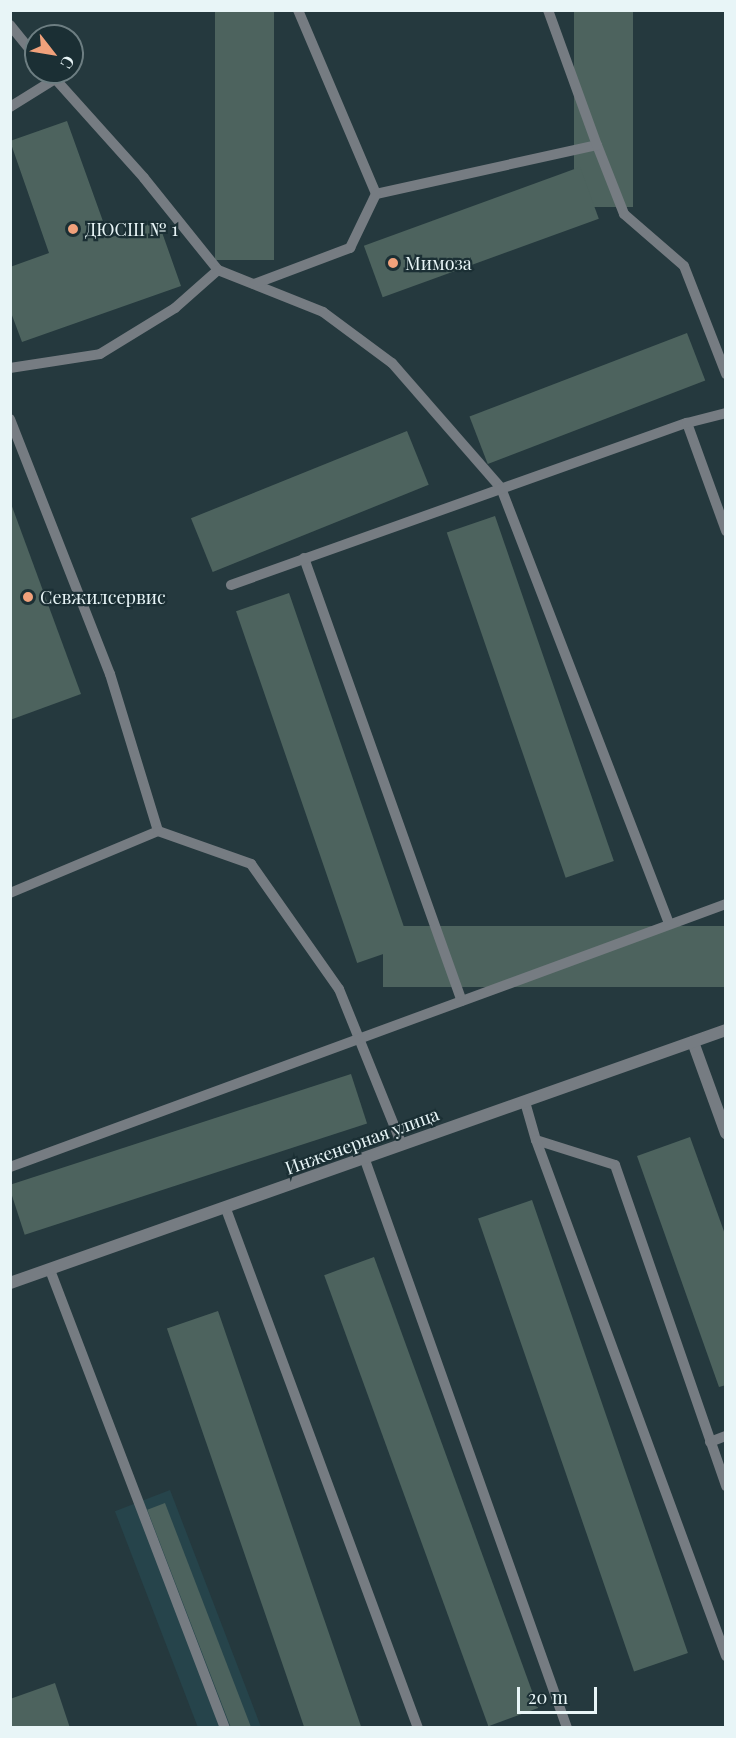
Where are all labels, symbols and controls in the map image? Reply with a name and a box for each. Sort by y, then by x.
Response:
north arrow [24,24,84,84]
text: С [56,52,80,73]
place label: ДЮСШ № 1 [85,218,178,240]
marker: ДЮСШ № 1 [66,222,80,236]
place label: Мимоза [405,252,472,274]
marker: Мимоза [386,256,400,270]
place label: Севжилсервис [40,586,166,608]
marker: Севжилсервис [21,590,35,604]
street label: Инженерная улица [282,1103,442,1179]
scale bar [520,1675,600,1713]
text: 20 m [528,1685,568,1709]

